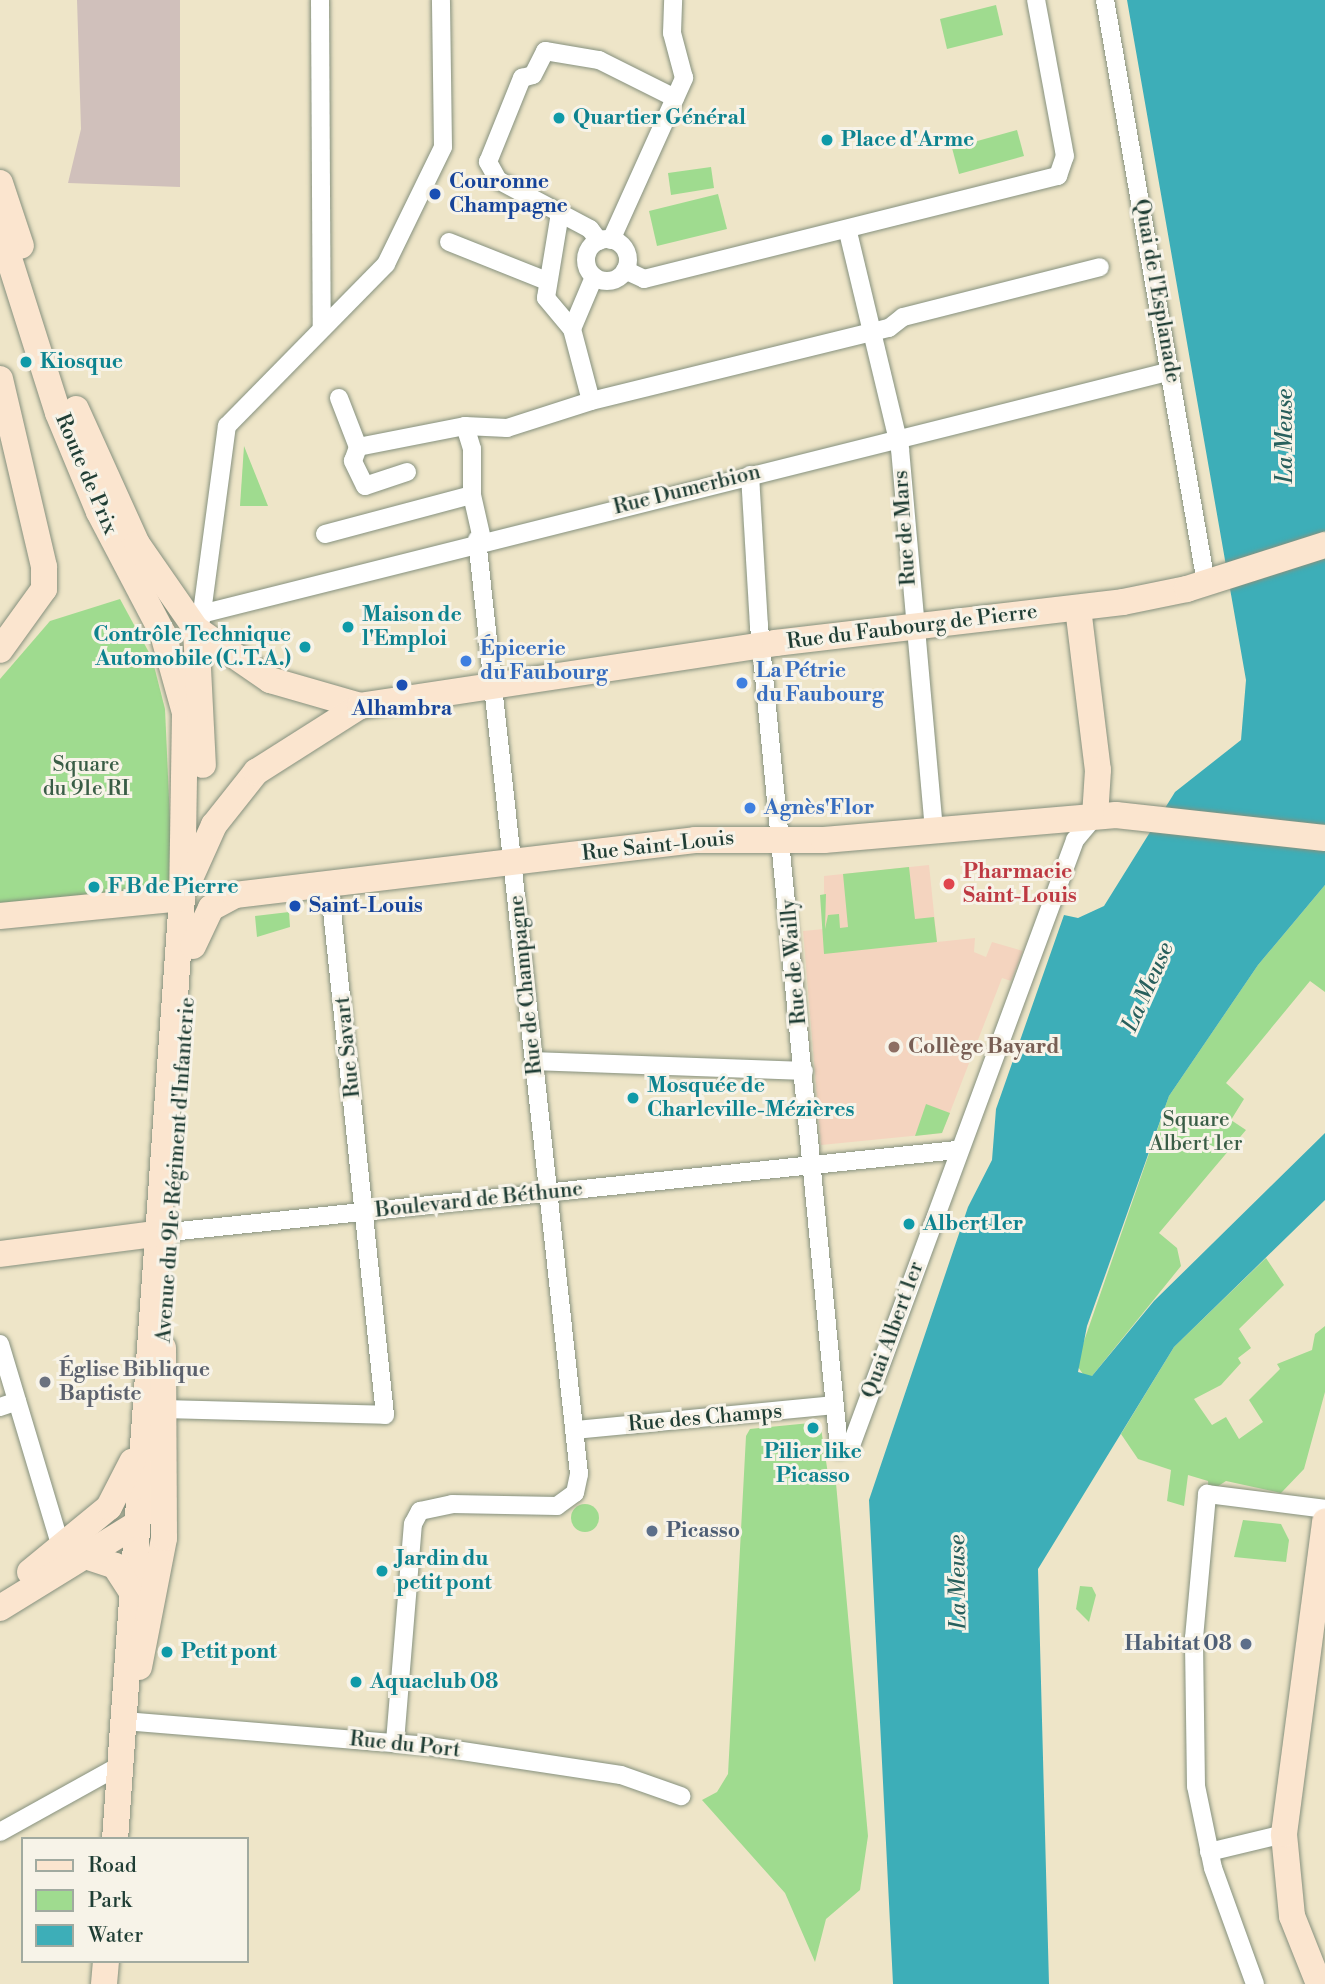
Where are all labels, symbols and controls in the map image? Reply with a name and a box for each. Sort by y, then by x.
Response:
place label: Quartier Général [573,105,746,131]
marker: Quartier Général [551,110,567,126]
place label: Place d'Arme [841,127,974,153]
marker: Place d'Arme [819,132,835,148]
place label: Couronne Champagne [449,169,568,219]
marker: Couronne Champagne [427,186,443,202]
street label: Quai de l'Esplanade [1128,197,1186,385]
place label: Kiosque [40,349,123,375]
marker: Kiosque [18,354,34,370]
water label: La Meuse [1271,389,1299,483]
street label: Route de Prix [49,410,123,538]
street label: Rue Dumerbion [611,460,763,520]
street label: Rue de Mars [888,469,922,587]
street label: Rue du Faubourg de Pierre [785,599,1039,655]
place label: Maison de l'Emploi [362,602,462,652]
marker: Maison de l'Emploi [340,619,356,635]
place label: Contrôle Technique Automobile (C.T.A.) [93,622,291,672]
place label: Épicerie du Faubourg [480,636,607,686]
marker: Contrôle Technique Automobile (C.T.A.) [297,639,313,655]
marker: Épicerie du Faubourg [458,653,474,669]
place label: La Pétrie du Faubourg [756,658,883,708]
marker: La Pétrie du Faubourg [734,675,750,691]
marker: Alhambra [394,677,410,693]
place label: Alhambra [352,696,452,722]
park label: Square du 91e RI [43,752,129,802]
place label: Agnès'Flor [764,795,874,821]
marker: Agnès'Flor [742,800,758,816]
street label: Rue Saint-Louis [581,825,735,867]
place label: Pharmacie Saint-Louis [963,859,1077,909]
place label: F B de Pierre [108,874,238,900]
marker: Pharmacie Saint-Louis [941,876,957,892]
marker: F B de Pierre [86,879,102,895]
place label: Saint-Louis [309,893,423,919]
street label: Rue de Champagne [504,894,548,1076]
marker: Saint-Louis [287,898,303,914]
street label: Rue de Wailly [776,898,812,1026]
water label: La Meuse [1116,938,1180,1036]
street label: Rue Savart [330,995,366,1099]
street label: Avenue du 91e Régiment d'Infanterie [151,996,201,1344]
place label: Collège Bayard [908,1034,1060,1060]
marker: Collège Bayard [886,1039,902,1055]
place label: Mosquée de Charleville-Mézières [647,1073,855,1123]
marker: Mosquée de Charleville-Mézières [625,1090,641,1106]
park label: Square Albert 1er [1149,1107,1243,1157]
street label: Boulevard de Béthune [374,1177,584,1223]
place label: Albert 1er [923,1211,1023,1237]
marker: Albert 1er [901,1216,917,1232]
street label: Quai Albert 1er [857,1258,929,1402]
place label: Église Biblique Baptiste [59,1357,210,1407]
marker: Église Biblique Baptiste [37,1374,53,1390]
street label: Rue des Champs [627,1399,783,1437]
marker: Pilier like Picasso [805,1420,821,1436]
place label: Pilier like Picasso [764,1439,862,1489]
place label: Picasso [666,1518,740,1544]
marker: Picasso [644,1523,660,1539]
water label: La Meuse [943,1534,973,1630]
place label: Jardin du petit pont [396,1546,492,1596]
marker: Jardin du petit pont [374,1563,390,1579]
place label: Habitat 08 [1125,1631,1232,1657]
marker: Habitat 08 [1238,1636,1254,1652]
place label: Petit pont [181,1639,277,1665]
marker: Petit pont [159,1644,175,1660]
place label: Aquaclub 08 [370,1669,498,1695]
marker: Aquaclub 08 [348,1674,364,1690]
street label: Rue du Port [348,1727,462,1763]
legend [21,1837,248,1963]
text: Road [88,1853,137,1879]
text: Park [88,1888,132,1914]
text: Water [88,1923,143,1949]

